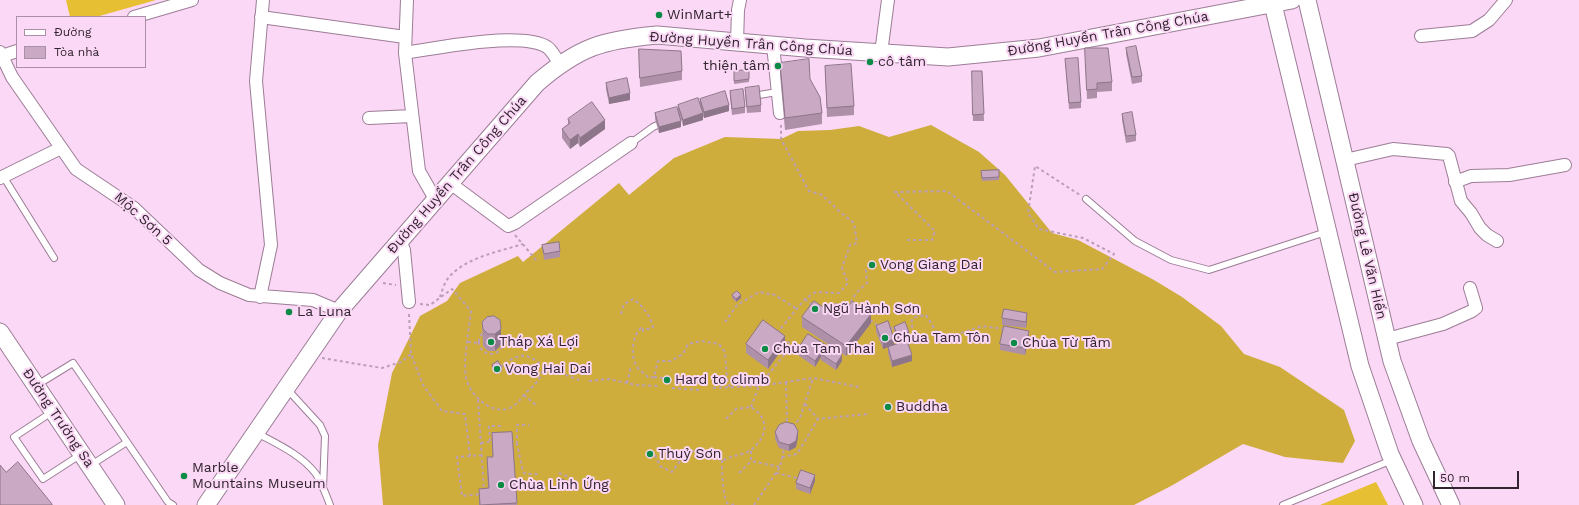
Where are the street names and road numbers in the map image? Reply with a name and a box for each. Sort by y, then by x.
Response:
street label: Đường Huyền Trân Công Chúa [1006,8,1210,60]
street label: Đường Huyền Trân Công Chúa [649,29,853,59]
street label: Đường Huyền Trân Công Chúa [384,93,530,257]
street label: Mộc Sơn 5 [111,189,175,249]
street label: Đường Lê Văn Hiến [1344,191,1390,321]
street label: Đường Trường Sa [19,365,97,471]

